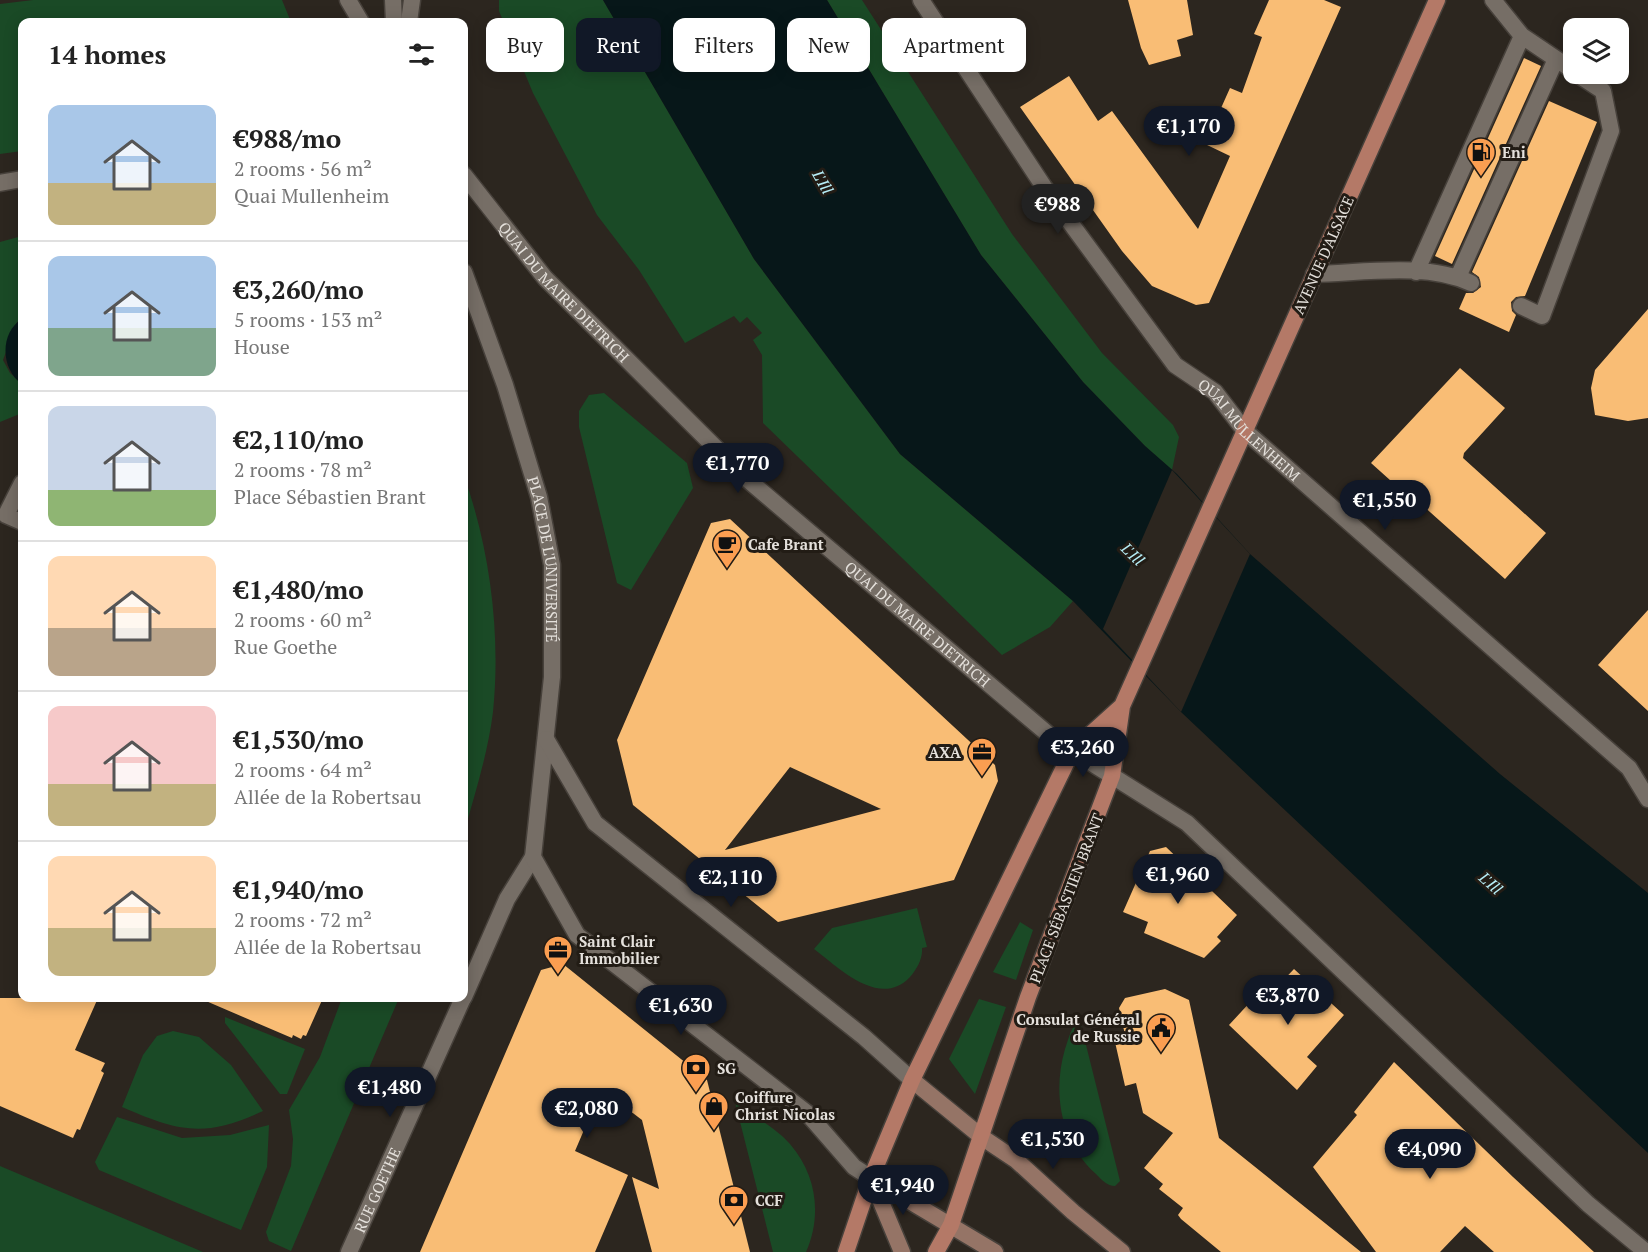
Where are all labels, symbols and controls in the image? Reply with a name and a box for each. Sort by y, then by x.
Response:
chip: Buy [486,18,564,72]
chip: Rent [576,18,661,72]
chip: Filters [673,18,775,72]
chip: New [787,18,870,72]
chip: Apartment [882,18,1026,72]
map controls [1563,18,1629,84]
button: layers [1563,18,1629,84]
text: 14 homes [48,37,166,71]
icon: filters [405,38,438,71]
pin: €1,170 [1140,106,1238,157]
text: €1,170 [1158,112,1220,139]
text: €988/mo [234,121,341,155]
icon: home [96,129,168,201]
fuel station icon: Eni [1465,136,1497,178]
place label: Eni [1502,142,1526,162]
text: 2 rooms · 56 m² [234,155,372,182]
water label: L'Ill [807,165,839,199]
text: Quai Mullenheim [234,182,389,209]
pin: €988 [1022,184,1094,235]
text: €988 [1035,190,1081,217]
street label: AVENUE D'ALSACE [1288,193,1358,317]
street label: QUAI DU MAIRE DIETRICH [494,217,634,366]
text: €3,260/mo [234,272,364,306]
icon: home [96,280,168,352]
text: 5 rooms · 153 m² [234,306,382,333]
text: House [234,333,290,360]
street label: QUAI MULLENHEIM [1195,374,1305,485]
text: €2,110/mo [234,422,364,456]
icon: home [96,430,168,502]
pin: €1,770 [689,443,787,494]
text: €1,770 [707,449,769,476]
text: 2 rooms · 78 m² [234,456,372,483]
street label: PLACE DE L'UNIVERSITÉ [523,474,562,642]
pin: €1,550 [1336,480,1434,531]
text: Place Sébastien Brant [234,483,426,510]
text: €1,550 [1354,486,1416,513]
cafe icon: Cafe Brant [711,528,743,570]
place label: Cafe Brant [748,534,824,554]
water label: L'Ill [1116,537,1150,571]
street label: QUAI DU MAIRE DIETRICH [841,557,995,691]
text: €1,480/mo [234,572,364,606]
icon: home [96,580,168,652]
text: 2 rooms · 60 m² [234,606,372,633]
text: Rue Goethe [234,633,337,660]
text: €1,530/mo [234,722,364,756]
pin: €3,260 [1034,727,1132,778]
icon: home [96,730,168,802]
text: €3,260 [1052,733,1114,760]
office icon: AXA [966,736,998,778]
place label: AXA [929,742,961,762]
text: 2 rooms · 64 m² [234,756,372,783]
text: Allée de la Robertsau [234,783,421,810]
street label: PLACE SÉBASTIEN BRANT [1024,810,1108,986]
pin: €1,960 [1129,854,1227,905]
pin: €2,110 [682,857,780,908]
text: €1,960 [1147,860,1209,887]
text: €2,110 [700,863,762,890]
water label: L'Ill [1474,866,1508,900]
text: €1,940/mo [234,872,364,906]
icon: home [96,880,168,952]
text: 2 rooms · 72 m² [234,906,372,933]
place label: Saint Clair Immobilier [579,931,660,968]
text: Allée de la Robertsau [234,933,421,960]
office icon: Saint Clair Immobilier [542,934,574,976]
pin: €3,870 [1239,975,1337,1026]
text: €3,870 [1257,981,1319,1008]
pin: €1,630 [632,985,730,1036]
text: €1,630 [650,991,712,1018]
place label: Consulat Général de Russie [1016,1009,1140,1046]
public building icon: Consulat Général de Russie [1145,1012,1177,1054]
bank icon: SG [680,1052,712,1094]
place label: SG [717,1058,736,1078]
pin: €1,480 [341,1067,439,1118]
text: €1,480 [359,1073,421,1100]
place label: Coiffure Christ Nicolas [735,1087,835,1124]
pin: €2,080 [538,1088,636,1139]
shop icon: Coiffure Christ Nicolas [698,1090,730,1132]
text: €2,080 [556,1094,618,1121]
pin: €1,530 [1004,1119,1102,1170]
text: €1,530 [1022,1125,1084,1152]
pin: €4,090 [1381,1129,1479,1180]
text: €4,090 [1399,1135,1461,1162]
street label: RUE GOETHE [349,1144,405,1236]
pin: €1,940 [854,1165,952,1216]
text: €1,940 [872,1171,934,1198]
bank icon: CCF [718,1184,750,1226]
place label: CCF [755,1190,783,1210]

